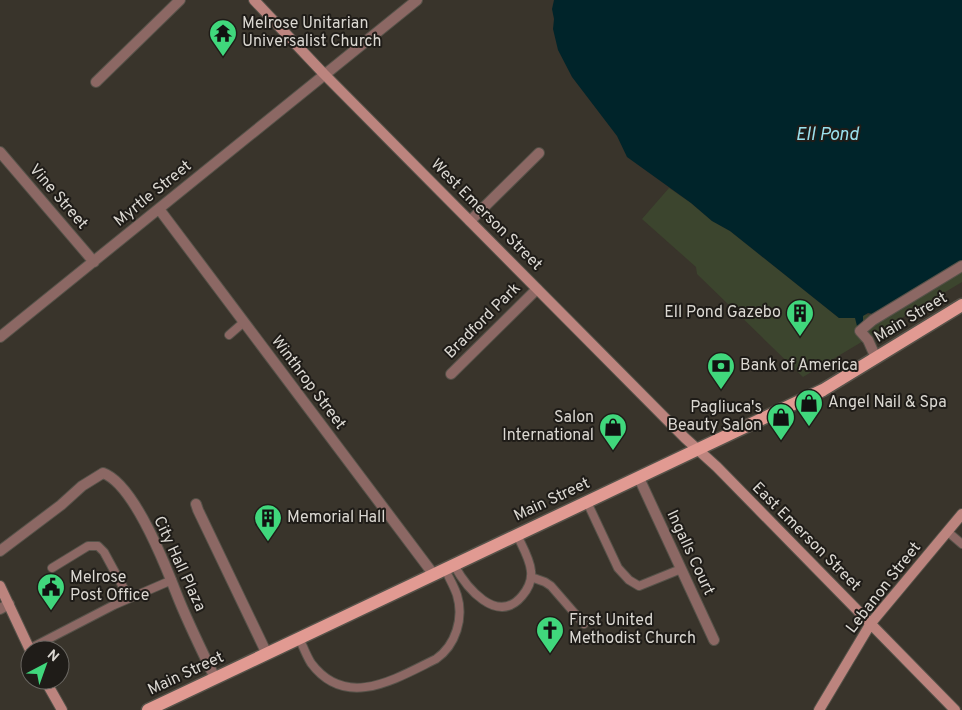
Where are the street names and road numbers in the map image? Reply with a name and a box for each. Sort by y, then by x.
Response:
street label: West Emerson Street [426,155,546,275]
street label: Myrtle Street [110,157,196,231]
street label: Vine Street [24,160,92,234]
street label: Bradford Park [441,279,525,363]
street label: Main Street [871,288,951,348]
street label: Winthrop Street [266,332,350,434]
street label: Main Street [511,474,593,526]
street label: East Emerson Street [747,478,865,596]
street label: Ingalls Court [662,507,718,599]
street label: City Hall Plaza [148,513,210,615]
street label: Lebanon Street [842,538,926,638]
street label: Main Street [145,648,227,700]

